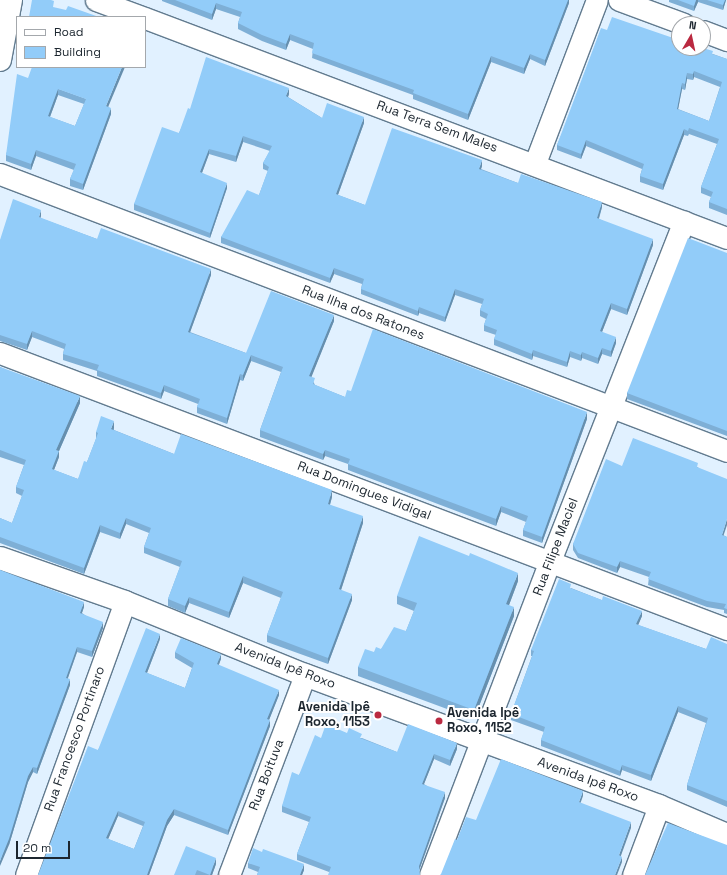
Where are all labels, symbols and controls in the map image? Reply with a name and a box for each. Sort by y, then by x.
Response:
legend [16,16,146,68]
north arrow [671,16,711,56]
text: N [688,18,697,33]
text: Road [54,24,83,40]
text: Building [54,44,101,60]
street label: Rua Terra Sem Males [374,98,500,156]
street label: Rua Ilha dos Ratones [299,282,427,344]
street label: Rua Domingues Vidigal [295,458,433,524]
street label: Rua Filipe Maciel [530,496,582,598]
street label: Avenida Ipê Roxo [233,640,337,692]
street label: Rua Francesco Portinaro [41,664,109,814]
place label: Avenida Ipê Roxo, 1153 [298,700,370,731]
place label: Avenida Ipê Roxo, 1152 [447,706,519,737]
marker: Avenida Ipê Roxo, 1153 [373,710,383,720]
marker: Avenida Ipê Roxo, 1152 [434,716,444,726]
street label: Rua Boituva [246,737,288,813]
street label: Avenida Ipê Roxo [535,754,641,806]
scale bar [18,833,72,859]
text: 20 m [23,840,51,856]

